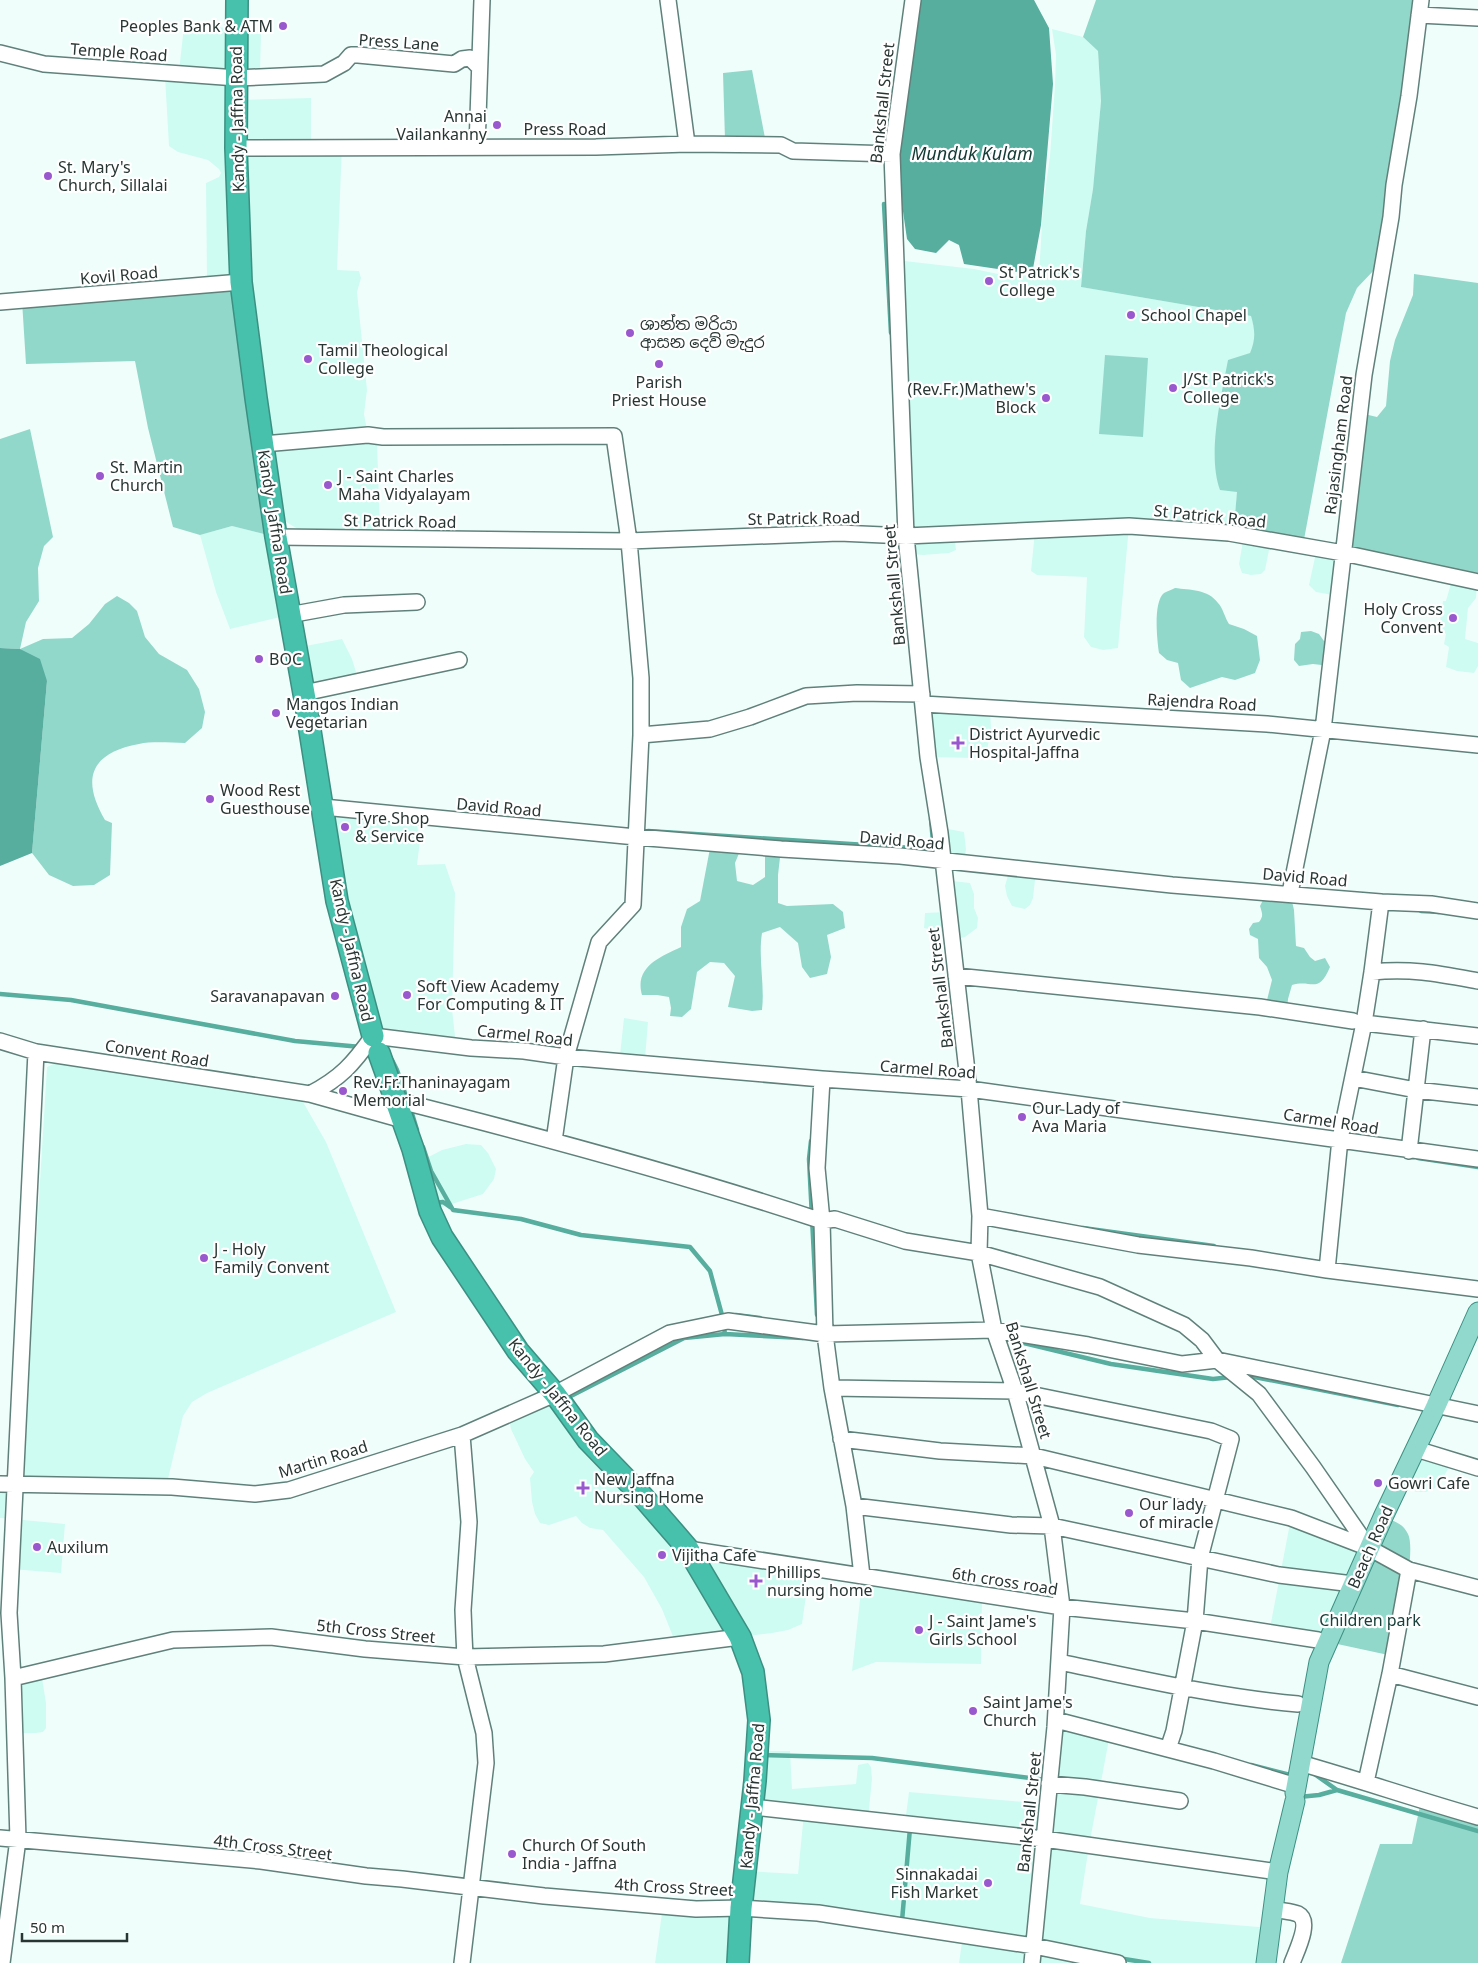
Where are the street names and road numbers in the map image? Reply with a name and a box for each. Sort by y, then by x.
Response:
street label: Press Lane [358,28,440,56]
street label: Temple Road [70,38,168,66]
street label: Bankshall Street [865,41,899,165]
street label: Kandy - Jaffna Road [225,46,249,192]
street label: Press Road [524,118,606,140]
street label: Kovil Road [79,261,159,289]
street label: Rajasingham Road [1319,374,1357,516]
street label: Kandy - Jaffna Road [253,448,297,596]
street label: St Patrick Road [1153,499,1267,533]
street label: St Patrick Road [747,506,861,530]
street label: St Patrick Road [343,509,457,533]
street label: Bankshall Street [878,523,910,646]
street label: Rajendra Road [1147,688,1257,716]
street label: David Road [456,792,542,822]
street label: David Road [859,825,945,855]
street label: David Road [1262,862,1348,892]
street label: Kandy - Jaffna Road [325,876,379,1024]
street label: Bankshall Street [922,926,958,1050]
street label: Carmel Road [476,1019,574,1051]
street label: Convent Road [103,1034,211,1072]
street label: Carmel Road [879,1055,977,1083]
street label: Carmel Road [1282,1103,1380,1139]
street label: Bankshall Street [1001,1319,1057,1441]
street label: Kandy - Jaffna Road [503,1333,613,1461]
street label: Martin Road [276,1435,370,1483]
street label: Beach Road [1342,1502,1398,1592]
street label: 6th cross road [950,1562,1060,1600]
street label: 5th Cross Street [316,1614,437,1648]
street label: Kandy - Jaffna Road [735,1722,769,1870]
street label: Bankshall Street [1012,1750,1046,1874]
street label: 4th Cross Street [212,1829,334,1865]
street label: 4th Cross Street [614,1873,734,1901]

